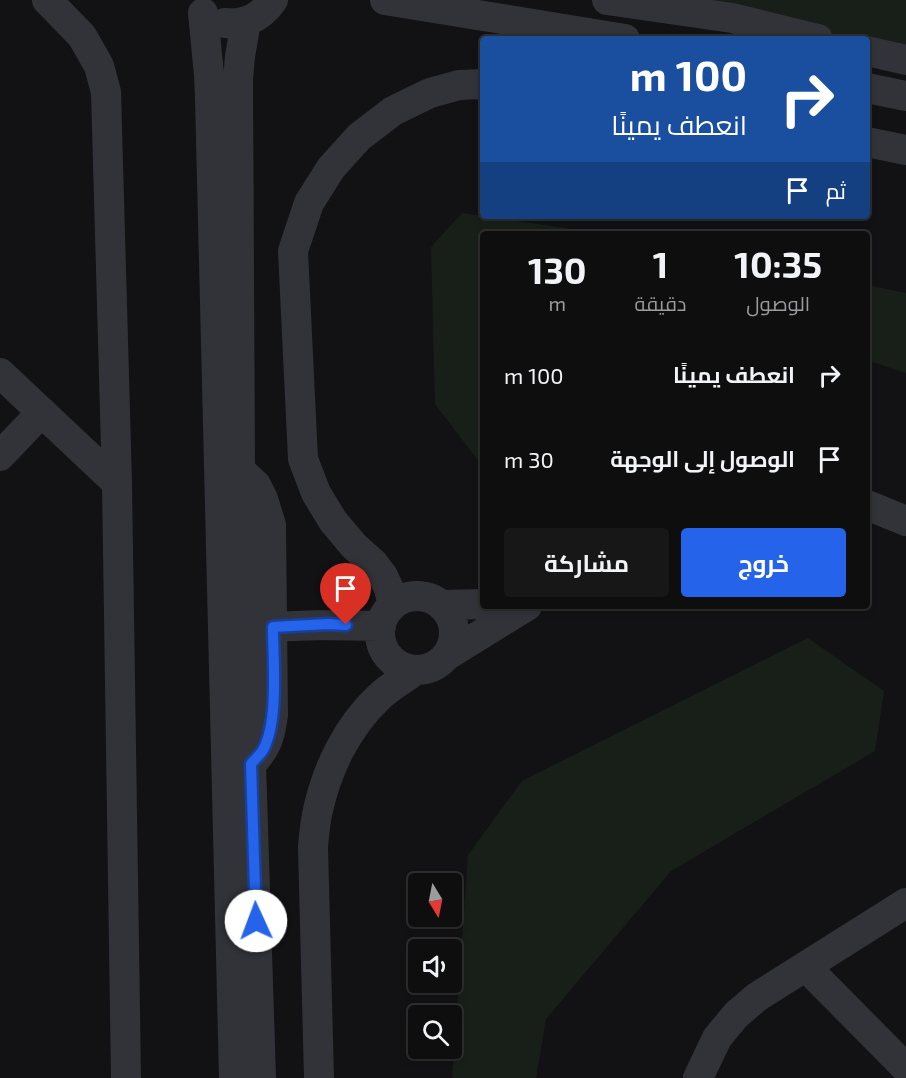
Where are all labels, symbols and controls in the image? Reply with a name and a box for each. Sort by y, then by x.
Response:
text: 100 m [630,49,747,99]
icon: right [768,60,846,138]
text: انعطف يمينًا [611,108,747,140]
icon: arrive [781,174,814,207]
text: ثم [826,177,846,203]
text: 1 [653,242,668,285]
text: 10:35 [734,242,822,285]
text: 130 [528,248,587,291]
text: m [548,291,566,315]
text: دقيقة [634,291,686,315]
text: الوصول [746,291,810,315]
icon: right [813,359,846,392]
text: انعطف يمينًا [673,361,795,387]
text: 100 m [504,362,563,388]
icon: arrive [813,443,846,476]
text: الوصول إلى الوجهة [610,445,795,471]
text: 30 m [504,446,554,472]
button: مشاركة [504,528,669,597]
button: خروج [681,528,846,597]
pin [320,563,371,625]
icon: arrive [329,572,362,605]
north arrow [408,873,462,927]
map controls [408,873,462,1059]
position arrow [224,889,288,953]
button: sound [408,939,462,993]
button: search [408,1005,462,1059]

